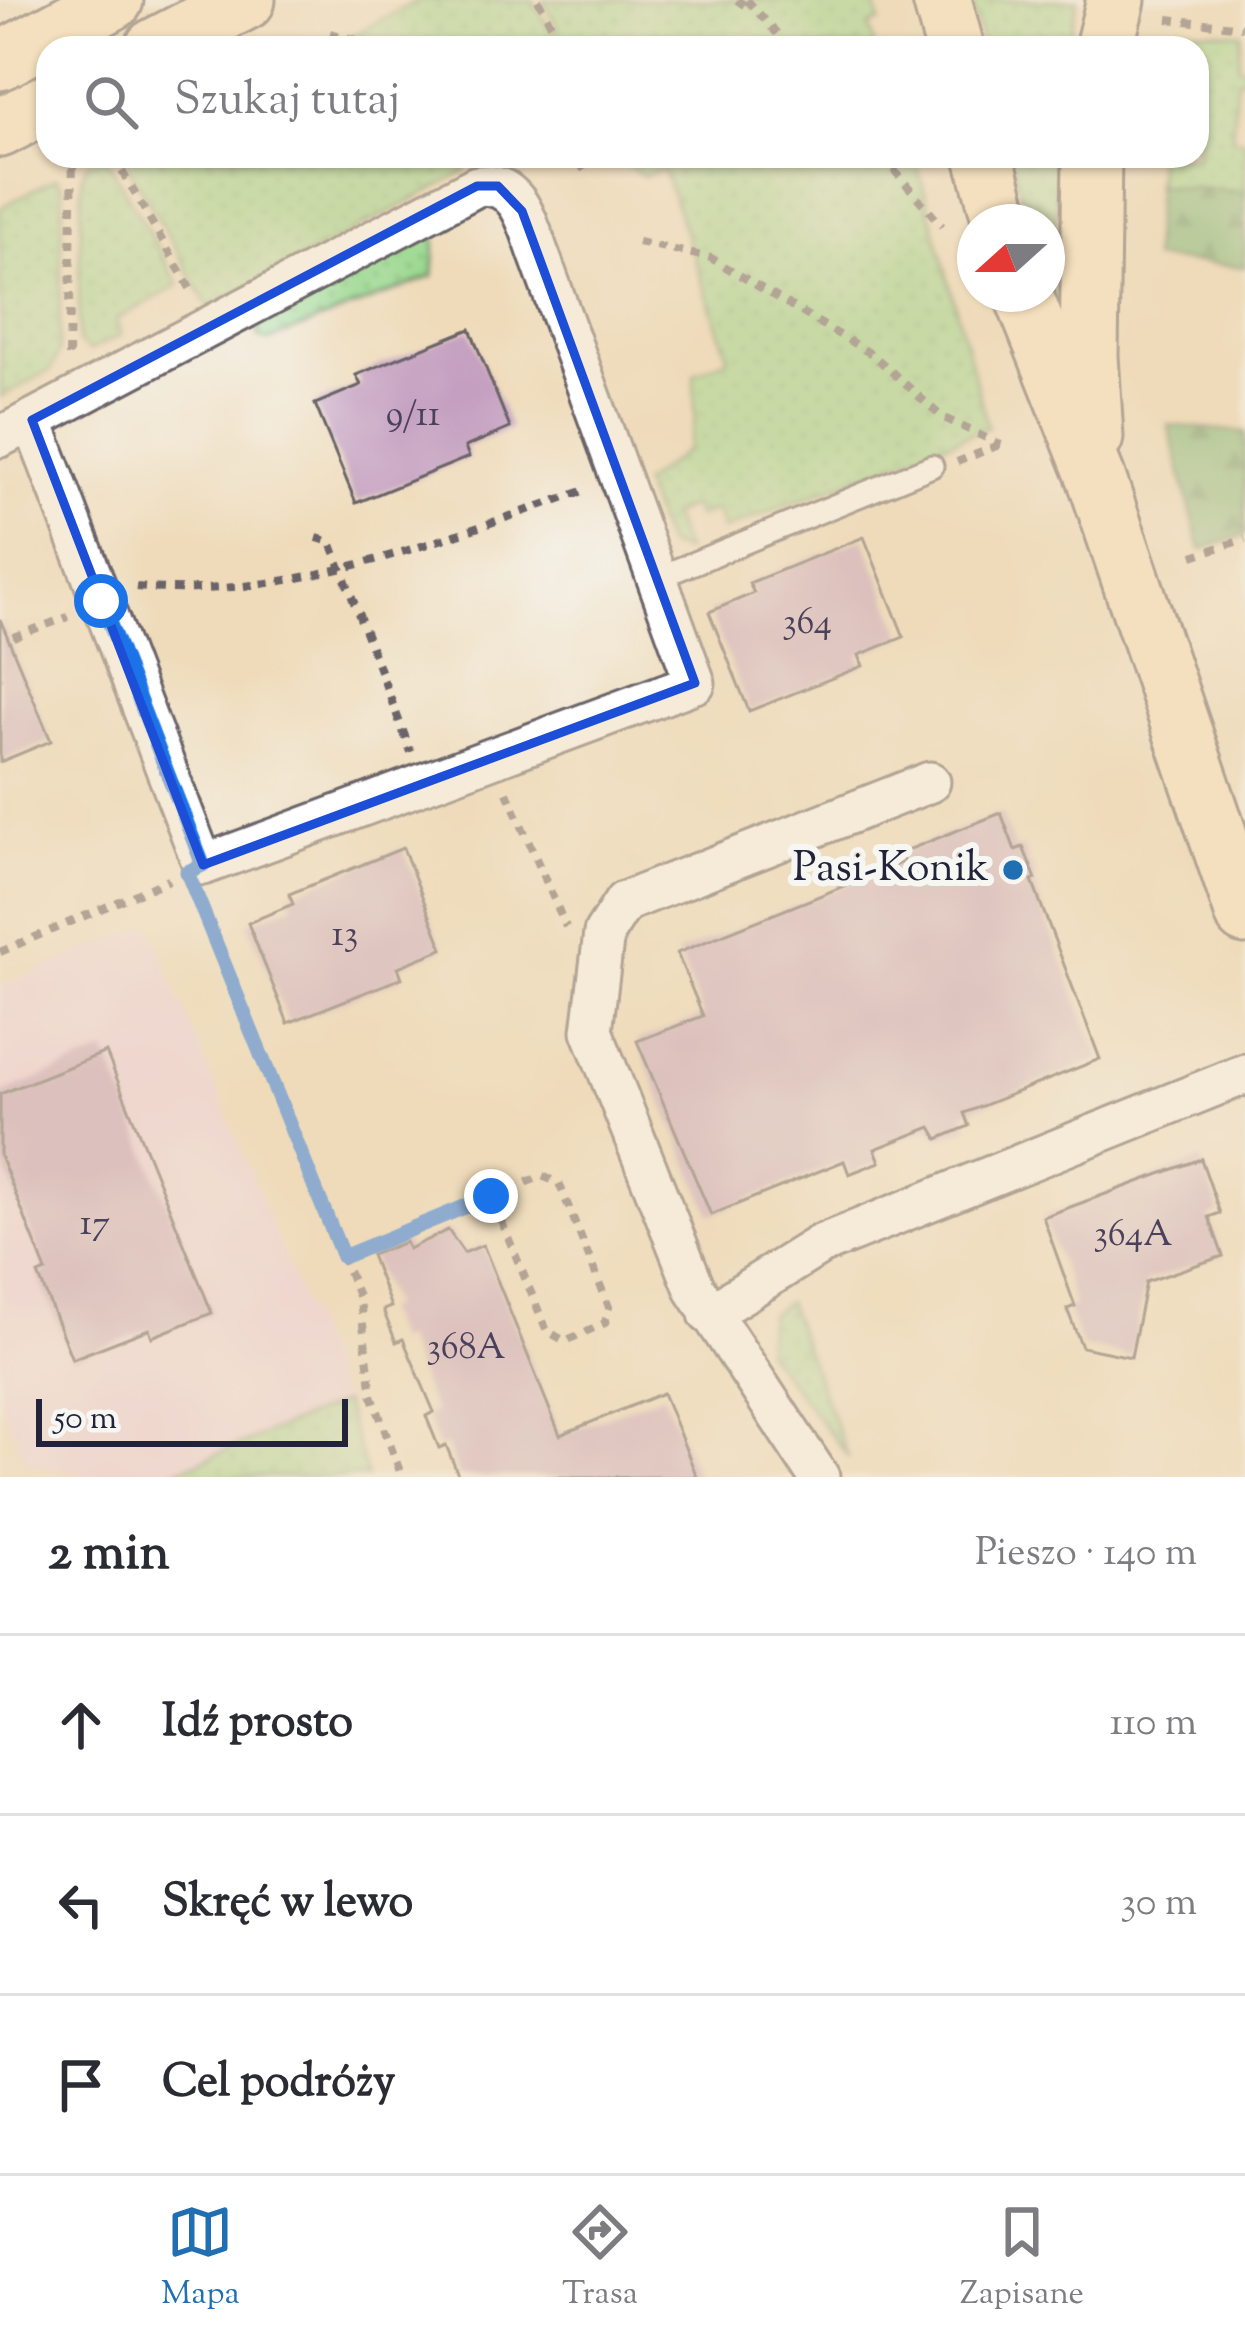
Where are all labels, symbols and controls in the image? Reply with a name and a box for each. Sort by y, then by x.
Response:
search box [36,36,1209,168]
icon: search [78,69,144,135]
text: Szukaj tutaj [174,70,400,135]
north arrow [957,204,1065,312]
house number: 9/11 [386,390,440,442]
route start [74,574,128,628]
house number: 364 [782,598,832,650]
place label: Pasi-Konik [793,840,989,900]
marker: Pasi-Konik [1000,857,1026,883]
house number: 13 [332,910,358,962]
route end [464,1169,518,1223]
house number: 17 [80,1199,110,1251]
house number: 364A [1094,1210,1172,1262]
house number: 368A [427,1323,505,1375]
scale bar [36,1393,348,1446]
text: 50 m [54,1396,117,1444]
text: 2 min [48,1519,170,1592]
text: Pieszo · 140 m [975,1527,1197,1583]
icon: ahead [48,1692,114,1758]
text: Idź prosto [162,1692,353,1757]
text: 110 m [1110,1697,1197,1753]
icon: left [48,1872,114,1938]
text: Skręć w lewo [162,1872,413,1937]
text: 30 m [1120,1877,1197,1933]
icon: arrive [48,2052,114,2118]
text: Cel podróży [162,2052,395,2117]
tab: Mapa [161,2199,240,2319]
tab: Trasa [562,2199,638,2319]
tab: Zapisane [960,2199,1084,2319]

